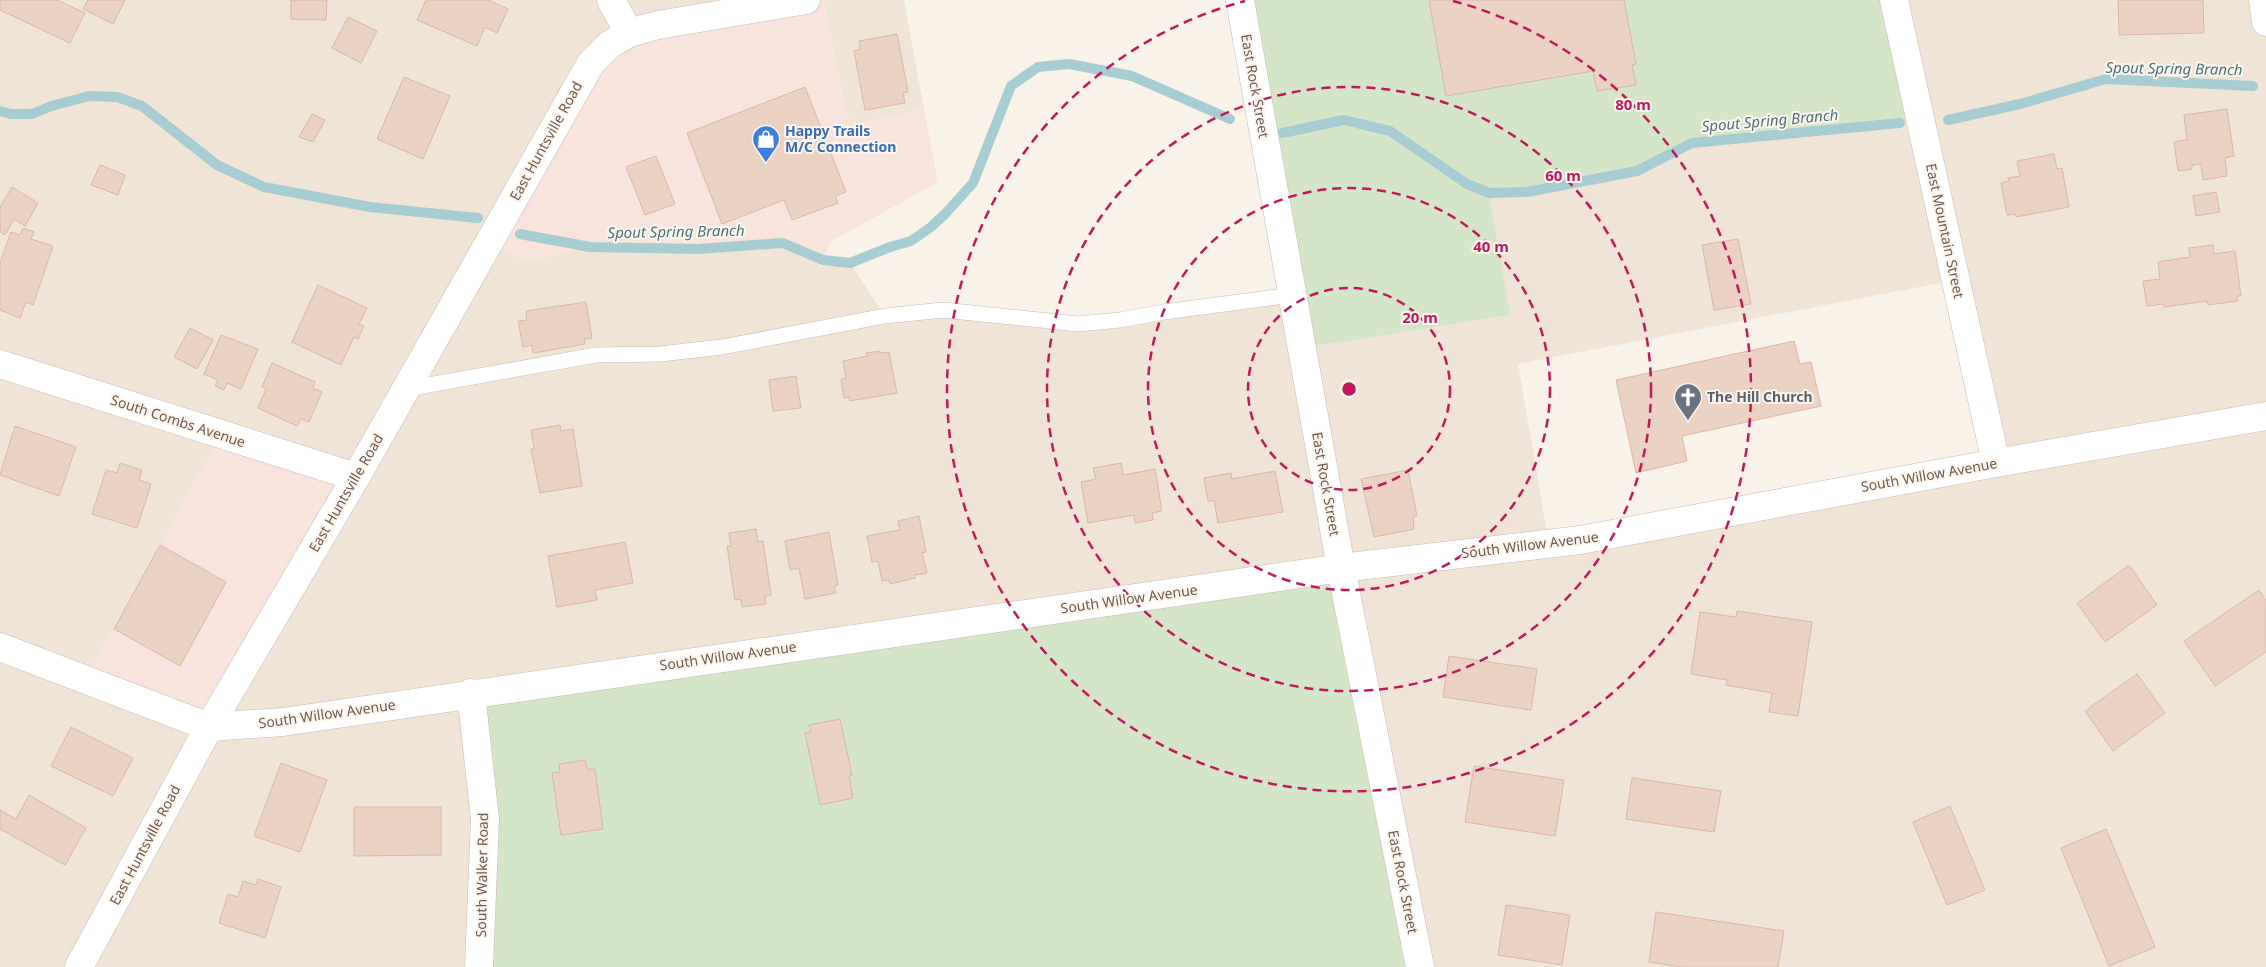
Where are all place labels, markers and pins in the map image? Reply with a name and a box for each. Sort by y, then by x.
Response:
place label: Happy Trails M/C Connection [785,121,896,156]
shop icon: Happy Trails M/C Connection [751,124,781,163]
centre of rings [1340,380,1358,398]
church icon: The Hill Church [1673,382,1703,421]
place label: The Hill Church [1707,387,1813,406]

